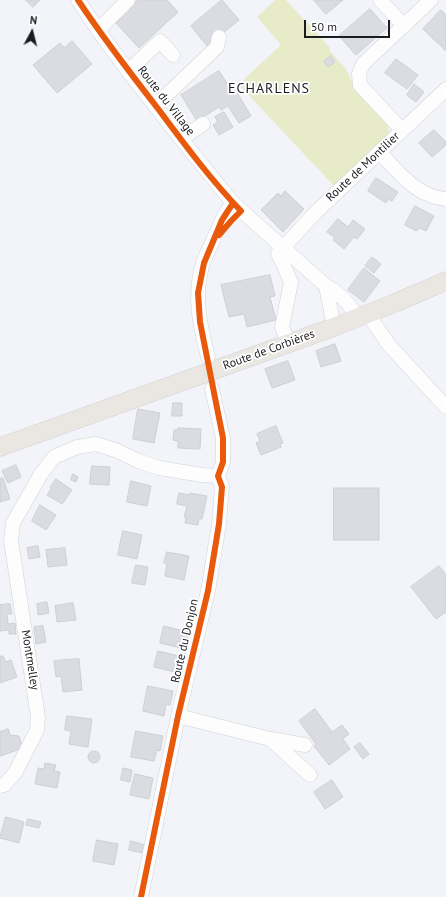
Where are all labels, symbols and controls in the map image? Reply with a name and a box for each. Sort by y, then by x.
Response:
north arrow [12,12,52,52]
scale bar [306,12,392,38]
text: N [29,13,38,27]
text: 50 m [311,19,337,34]
street label: Route du Village [134,63,198,139]
district label: ECHARLENS [228,81,310,97]
street label: Route de Montilier [323,129,403,205]
street label: Route de Corbières [221,327,317,373]
street label: Route du Donjon [168,598,202,684]
street label: Montmelley [18,629,42,691]

